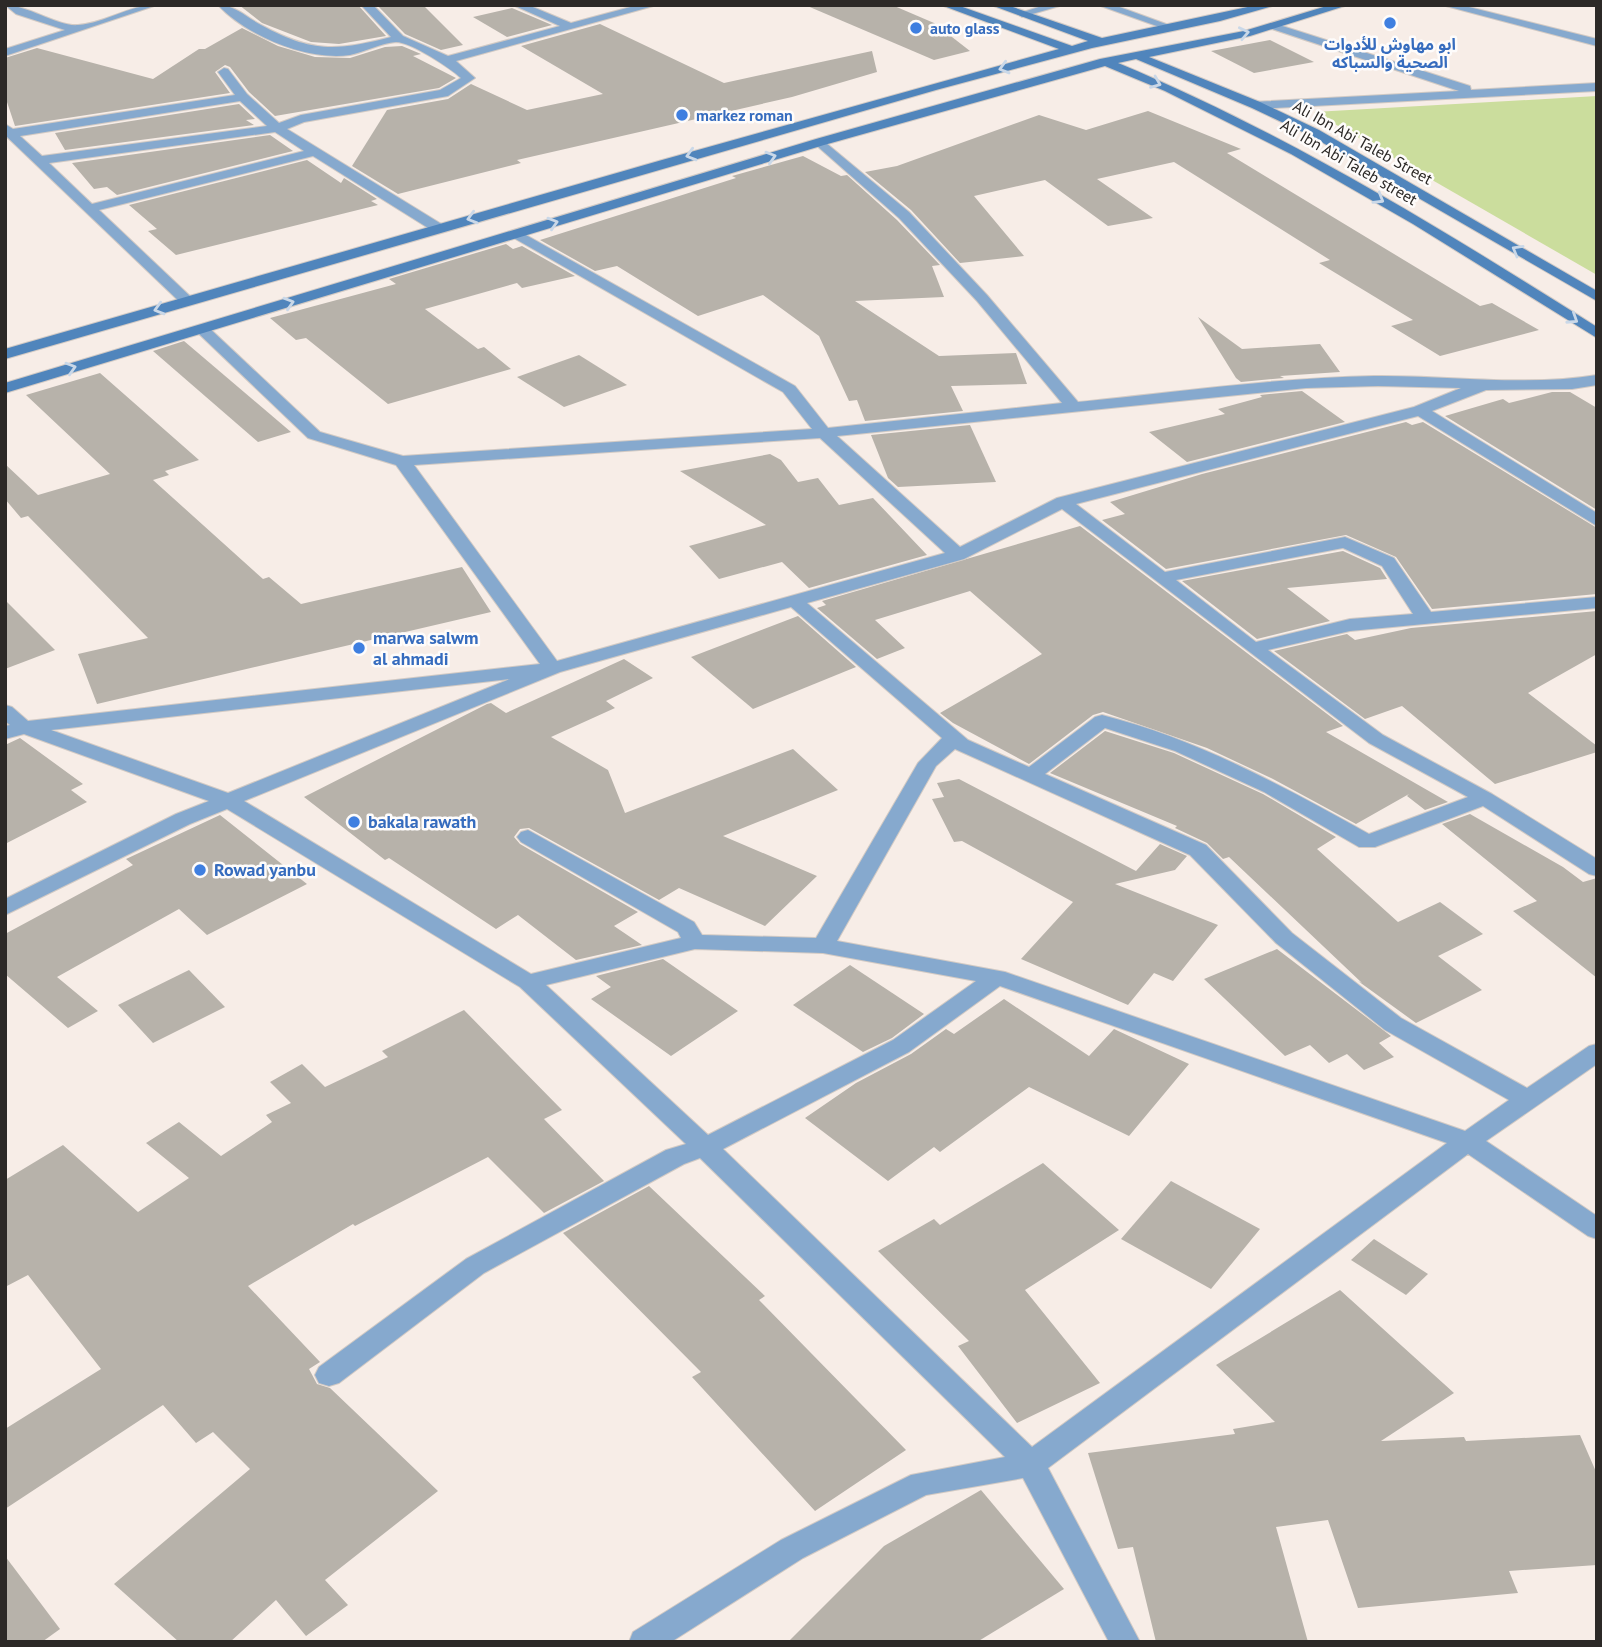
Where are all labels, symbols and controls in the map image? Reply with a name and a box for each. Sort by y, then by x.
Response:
marker: ابو مهاوش للأدوات الصحية والسباكه [1382,15,1398,31]
place label: auto glass [930,18,1000,38]
marker: auto glass [908,20,924,36]
one-way arrow [1238,27,1250,42]
place label: ابو مهاوش للأدوات الصحية والسباكه [1324,34,1456,72]
one-way arrow [998,59,1010,74]
one-way arrow [1149,74,1161,88]
street label: Ali Ibn Abi Taleb Street [1290,95,1437,189]
place label: markez roman [696,105,793,125]
marker: markez roman [674,107,690,123]
street label: Ali Ibn Abi Taleb street [1277,115,1421,210]
one-way arrow [685,147,697,161]
one-way arrow [765,150,777,165]
one-way arrow [1372,191,1385,204]
one-way arrow [466,210,478,224]
one-way arrow [547,216,559,231]
one-way arrow [1511,245,1524,258]
one-way arrow [282,296,294,311]
one-way arrow [154,301,166,315]
one-way arrow [1565,311,1578,324]
one-way arrow [64,362,76,377]
place label: marwa salwm al ahmadi [373,626,478,670]
marker: marwa salwm al ahmadi [351,640,367,656]
place label: bakala rawath [368,810,476,833]
marker: bakala rawath [346,814,362,830]
place label: Rowad yanbu [214,858,316,881]
marker: Rowad yanbu [192,862,208,878]

